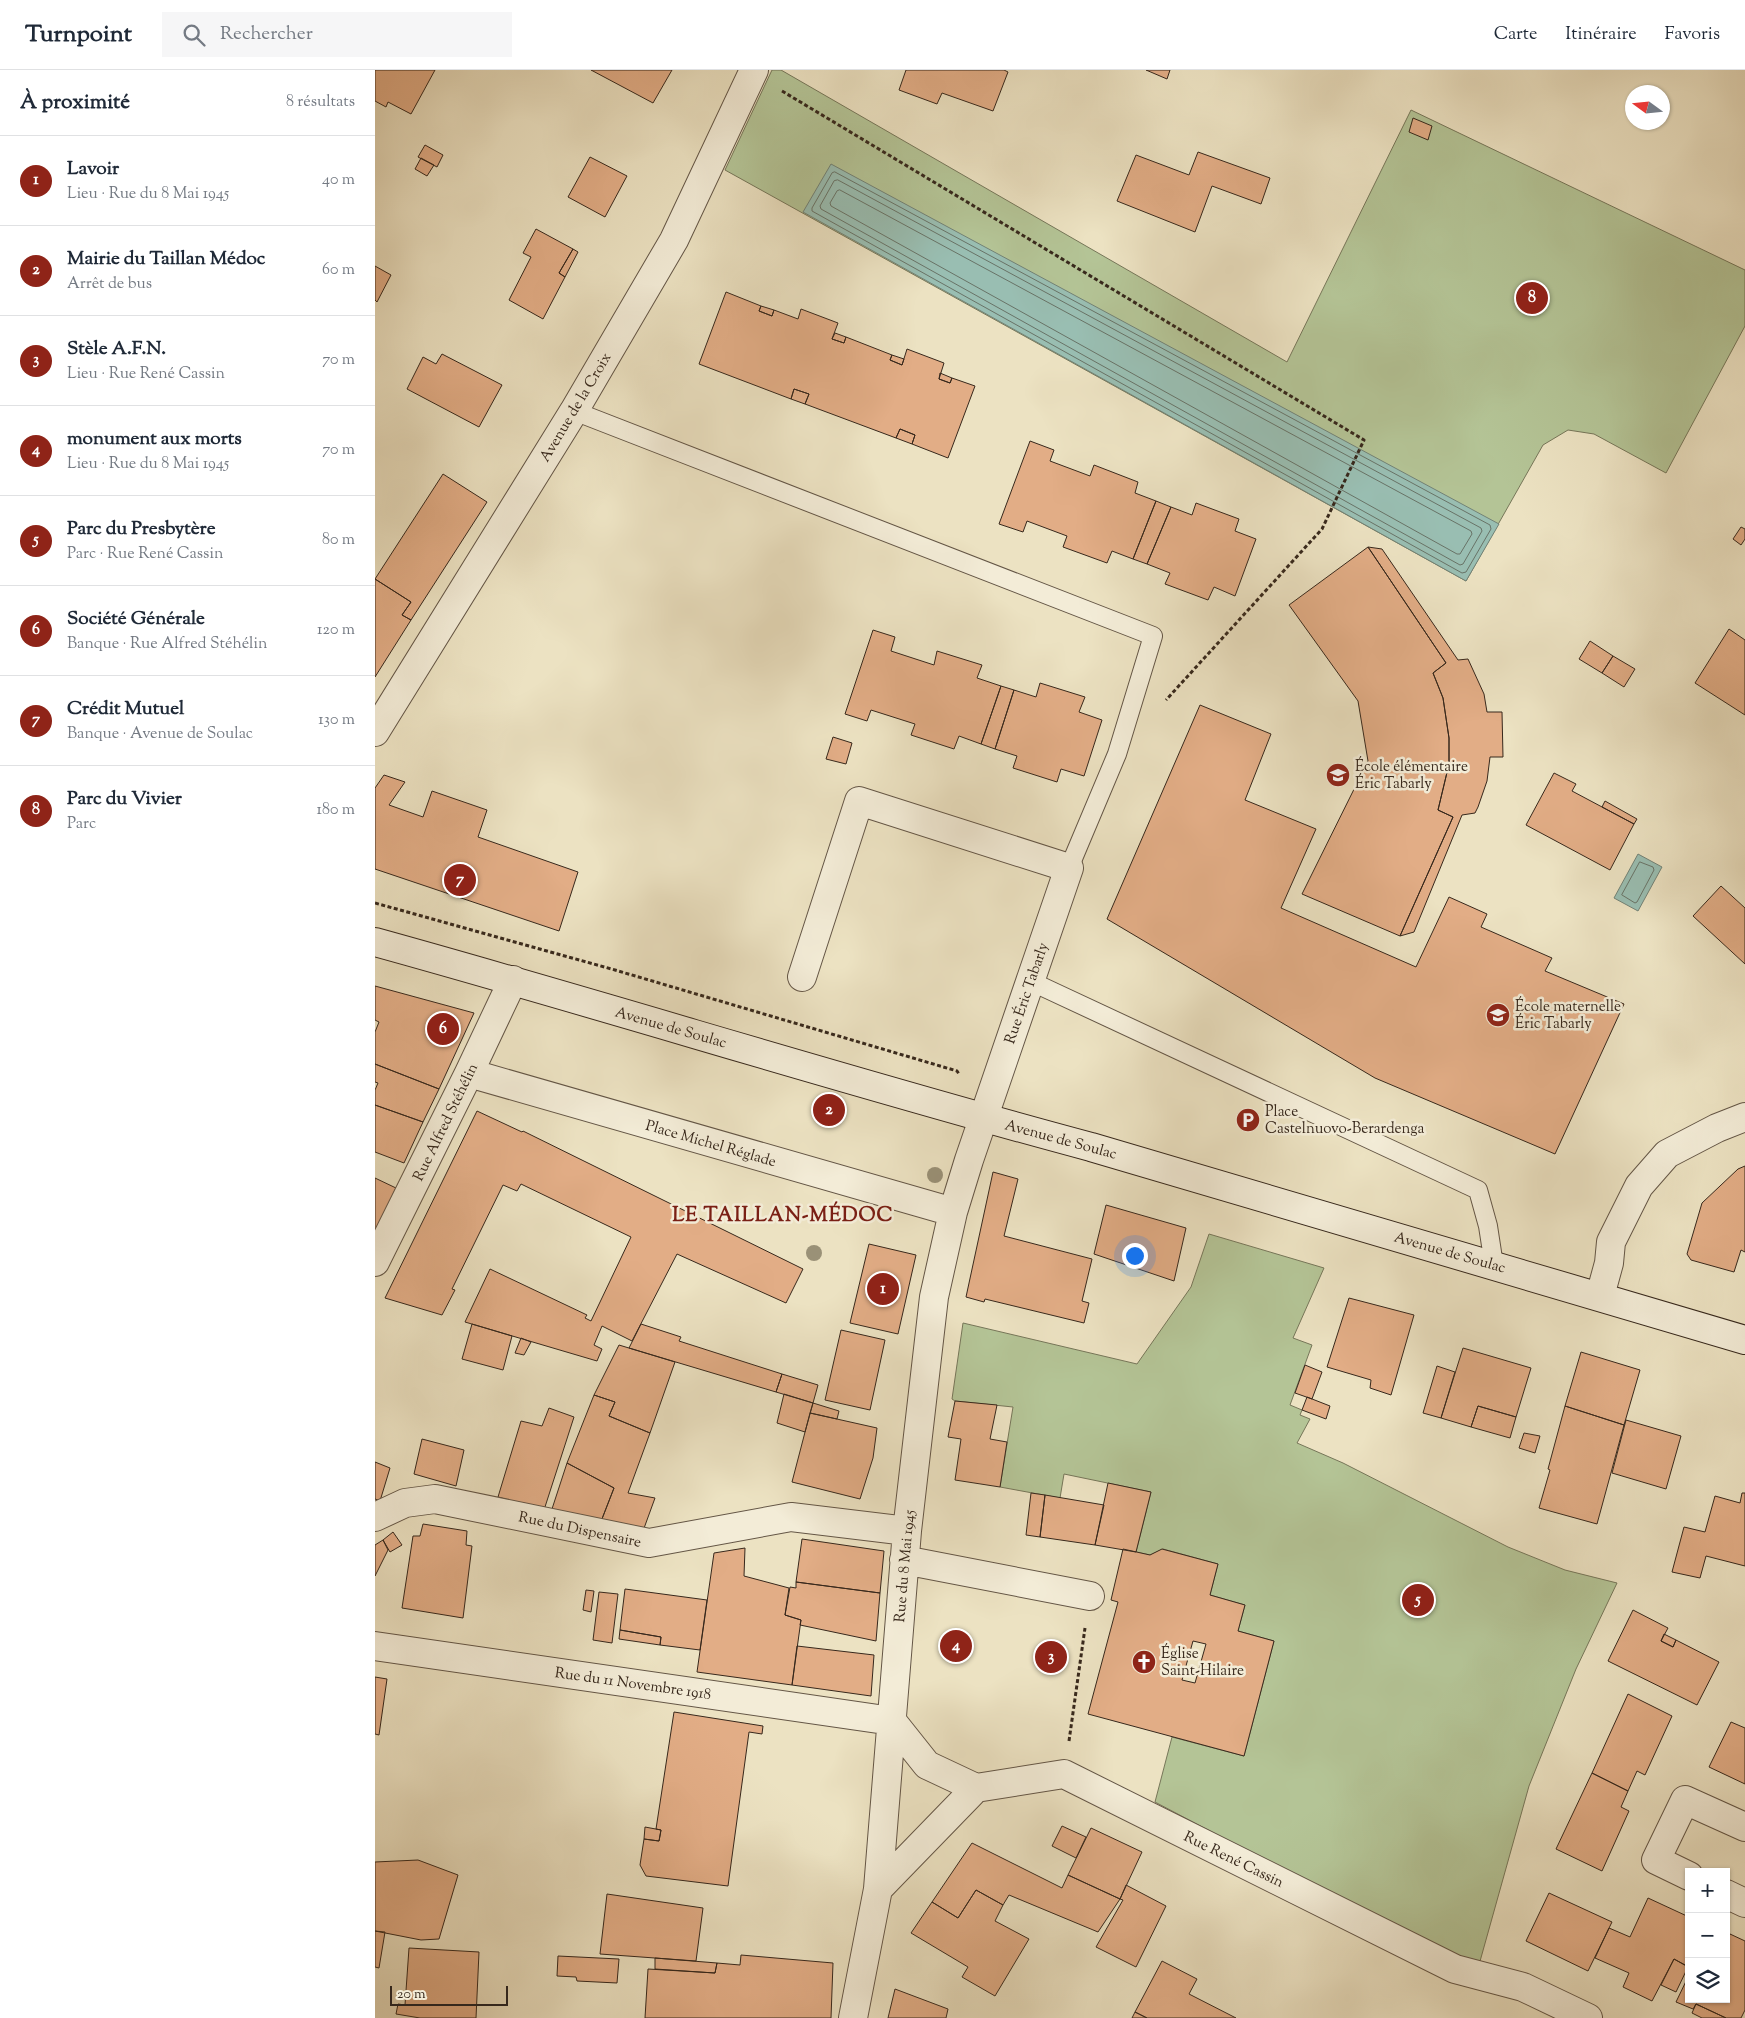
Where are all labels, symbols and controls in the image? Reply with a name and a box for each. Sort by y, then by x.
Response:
search box [162,12,512,57]
text: Turnpoint [25,18,132,52]
icon: search [180,21,208,49]
text: Rechercher [220,21,313,48]
text: Carte [1494,22,1537,48]
text: Itinéraire [1565,22,1637,48]
text: Favoris [1665,22,1720,48]
north arrow [1625,85,1670,130]
text: À proximité [20,88,130,118]
text: 8 résultats [286,91,355,114]
text: Lavoir [67,156,119,183]
text: 1 [33,169,39,192]
text: 40 m [322,169,355,192]
text: Lieu · Rue du 8 Mai 1945 [67,183,229,206]
text: Mairie du Taillan Médoc [67,246,265,273]
text: 2 [32,259,40,282]
text: 60 m [322,259,355,282]
text: Arrêt de bus [67,273,152,296]
pin: 8 [1516,279,1548,317]
text: Stèle A.F.N. [67,336,166,363]
text: 3 [33,349,39,372]
text: 70 m [322,349,355,372]
street label: Avenue de la Croix [535,349,617,466]
text: Lieu · Rue René Cassin [67,363,225,386]
text: monument aux morts [67,426,242,453]
text: 4 [32,439,40,462]
text: 70 m [322,439,355,462]
text: Lieu · Rue du 8 Mai 1945 [67,453,229,476]
text: Parc du Presbytère [67,516,216,543]
text: 5 [33,529,39,552]
text: 80 m [322,529,355,552]
text: Parc · Rue René Cassin [67,543,223,566]
text: Société Générale [67,606,205,633]
text: 6 [32,619,40,642]
text: 120 m [317,619,355,642]
text: Banque · Rue Alfred Stéhélin [67,633,268,656]
text: Crédit Mutuel [67,696,184,723]
text: 7 [32,709,40,732]
text: 130 m [318,709,355,732]
text: Banque · Avenue de Soulac [67,723,253,746]
place label: École élémentaire Éric Tabarly [1355,756,1468,795]
school or university icon: École élémentaire Éric Tabarly [1325,762,1351,788]
text: Parc du Vivier [67,786,182,813]
text: 8 [32,799,40,822]
text: 180 m [316,799,355,822]
text: Parc [67,813,96,836]
pin: 7 [444,861,476,899]
street label: Rue Éric Tabarly [999,939,1055,1047]
place label: École maternelle Éric Tabarly [1515,996,1621,1035]
street label: Avenue de Soulac [612,1002,729,1054]
school or university icon: École maternelle Éric Tabarly [1485,1002,1511,1028]
pin: 6 [427,1010,459,1048]
street label: Rue Alfred Stéhélin [409,1060,484,1185]
pin: 2 [813,1091,845,1129]
place label: Place Castelnuovo-Berardenga [1265,1102,1425,1140]
parking icon: Place Castelnuovo-Berardenga [1235,1107,1261,1133]
street label: Avenue de Soulac [1002,1115,1119,1166]
street label: Place Michel Réglade [643,1116,778,1173]
district label: LE TAILLAN-MÉDOC [672,1201,894,1231]
street label: Avenue de Soulac [1391,1227,1508,1279]
your location [1122,1243,1148,1269]
pin: 1 [867,1270,899,1308]
street label: Rue du Dispensaire [516,1507,643,1554]
street label: Rue du 8 Mai 1945 [890,1509,921,1623]
pin: 5 [1402,1581,1434,1619]
pin: 4 [940,1627,972,1665]
pin: 3 [1035,1638,1067,1676]
place label: Église Saint-Hilaire [1161,1643,1244,1682]
church icon: Église Saint-Hilaire [1131,1649,1157,1675]
street label: Rue du 11 Novembre 1918 [553,1663,712,1706]
street label: Rue René Cassin [1180,1827,1287,1894]
map controls [1685,1868,1730,2003]
button: + [1685,1868,1730,1913]
button: − [1685,1913,1730,1958]
button: layers [1685,1958,1730,2003]
scale bar [390,1983,507,2006]
text: 20 m [397,1985,426,2005]

